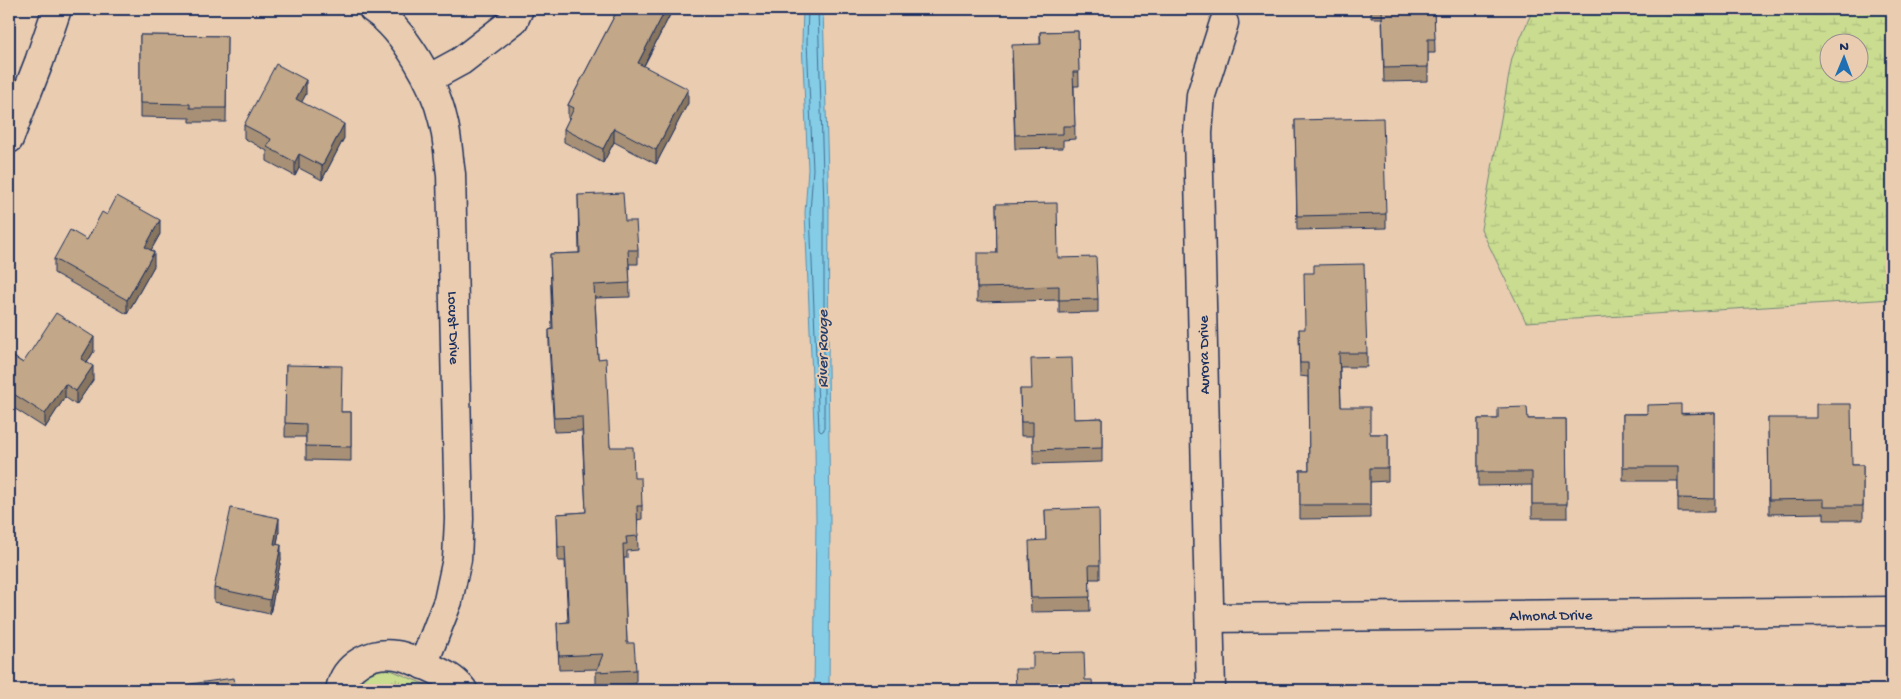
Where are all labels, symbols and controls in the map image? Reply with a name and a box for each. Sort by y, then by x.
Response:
north arrow [1818,32,1868,82]
text: N [1839,39,1849,56]
street label: Locust Drive [443,291,462,365]
water label: River Rouge [815,309,834,388]
street label: Aurora Drive [1195,315,1215,395]
street label: Almond Drive [1509,607,1593,626]

